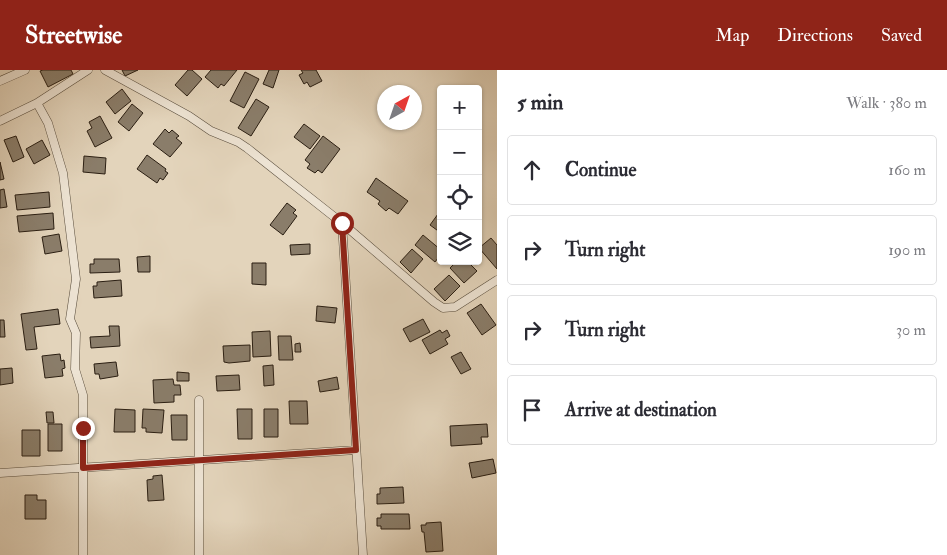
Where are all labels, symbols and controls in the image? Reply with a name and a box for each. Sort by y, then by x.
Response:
text: Streetwise [25,20,122,51]
text: Map [716,24,749,47]
text: Directions [777,24,853,47]
text: Saved [881,24,922,47]
north arrow [377,85,422,130]
map controls [437,85,482,265]
button: + [437,85,482,130]
text: 5 min [517,89,563,116]
text: Walk · 380 m [846,93,927,113]
button: − [437,130,482,175]
icon: ahead [518,156,546,184]
text: Continue [565,158,636,182]
text: 160 m [888,160,926,180]
button: locate [437,175,482,220]
route start [331,212,354,235]
button: layers [437,220,482,265]
icon: right [518,236,546,264]
text: Turn right [565,238,645,262]
text: 190 m [888,240,926,260]
icon: right [518,316,546,344]
text: Turn right [565,318,645,342]
text: 30 m [896,320,926,340]
icon: arrive [518,396,546,424]
text: Arrive at destination [565,398,717,422]
route end [72,417,95,440]

